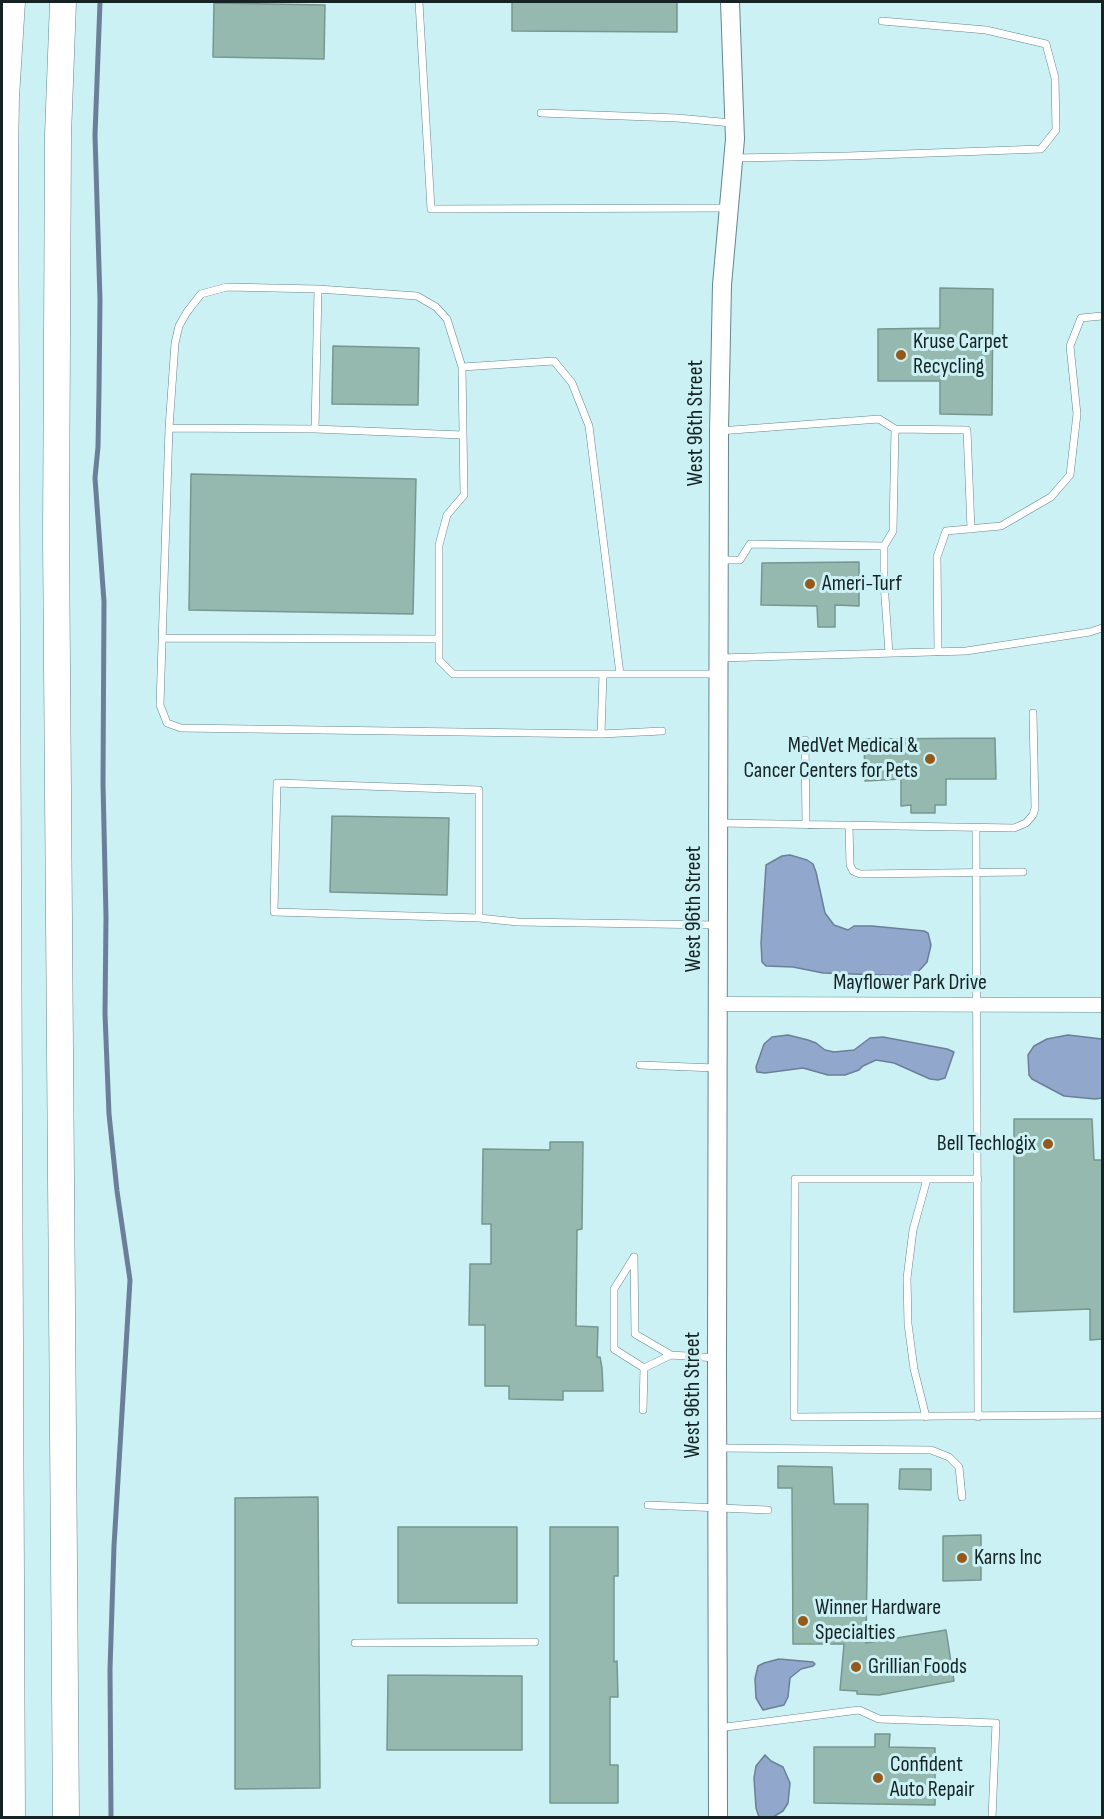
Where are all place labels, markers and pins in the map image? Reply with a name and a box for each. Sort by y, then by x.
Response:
place label: Kruse Carpet Recycling [913,329,1008,380]
marker: Kruse Carpet Recycling [894,348,908,362]
place label: Ameri-Turf [822,571,902,597]
marker: Ameri-Turf [803,577,817,591]
place label: MedVet Medical & Cancer Centers for Pets [743,733,918,784]
marker: MedVet Medical & Cancer Centers for Pets [923,752,937,766]
place label: Bell Techlogix [937,1131,1036,1157]
marker: Bell Techlogix [1041,1137,1055,1151]
place label: Karns Inc [974,1545,1042,1571]
marker: Karns Inc [955,1551,969,1565]
place label: Winner Hardware Specialties [815,1595,941,1646]
marker: Winner Hardware Specialties [796,1614,810,1628]
place label: Grillian Foods [868,1654,967,1680]
marker: Grillian Foods [849,1660,863,1674]
place label: Confident Auto Repair [890,1752,974,1804]
marker: Confident Auto Repair [871,1771,885,1785]

